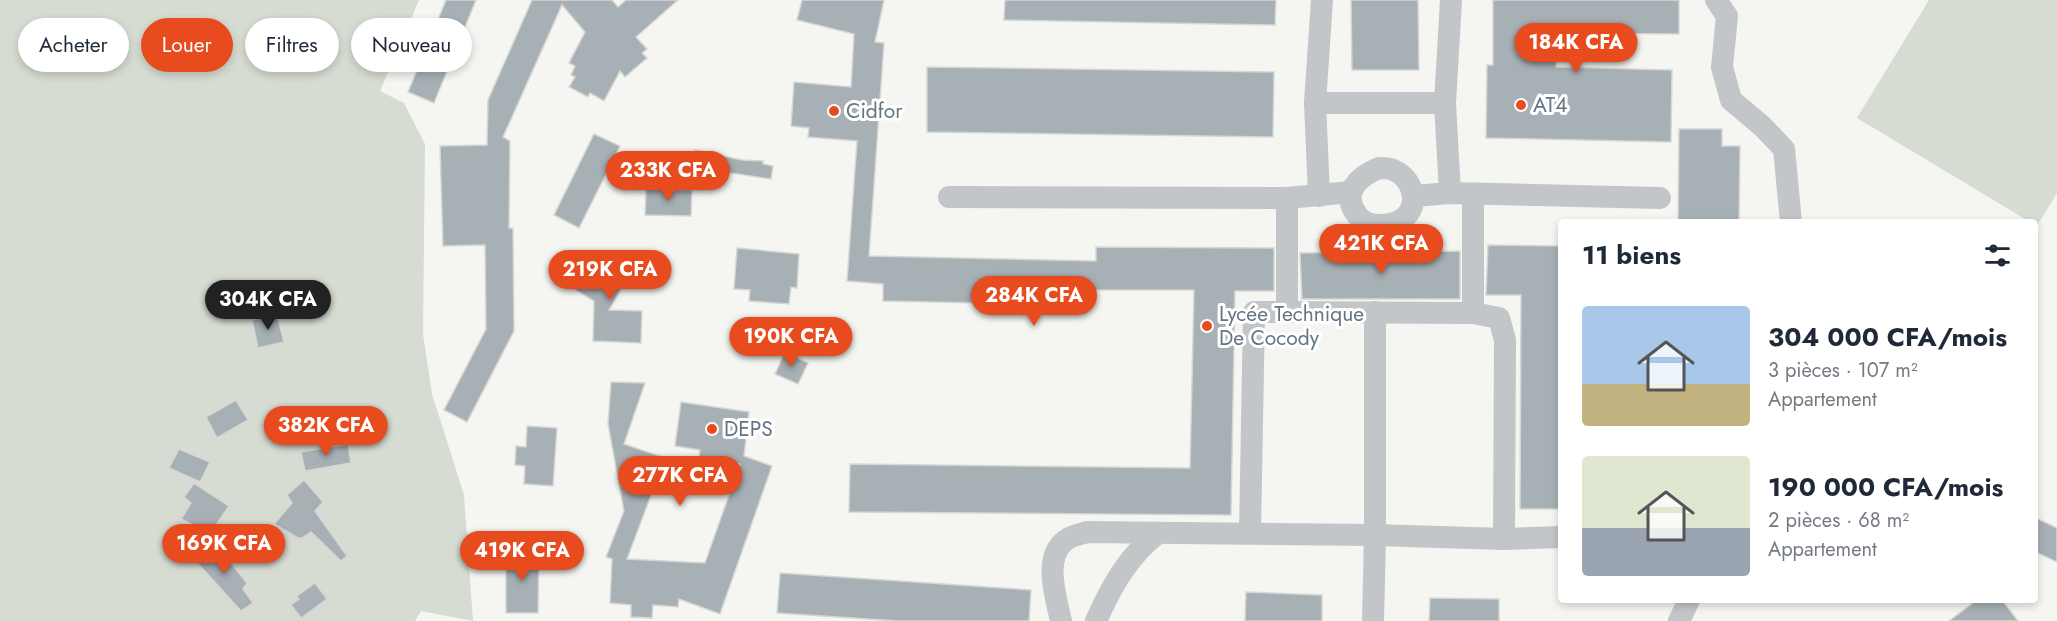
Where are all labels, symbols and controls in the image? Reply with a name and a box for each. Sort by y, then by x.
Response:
chip: Acheter [18,18,129,72]
chip: Louer [141,18,233,72]
chip: Filtres [245,18,339,72]
chip: Nouveau [351,18,472,72]
pin: 184K CFA [1514,23,1638,74]
text: 184K CFA [1528,28,1624,57]
place label: AT4 [1533,90,1567,120]
place label: Cidfor [846,96,903,126]
marker: AT4 [1514,98,1528,112]
marker: Cidfor [827,104,841,118]
pin: 233K CFA [606,151,730,202]
text: 233K CFA [620,156,716,185]
pin: 421K CFA [1319,224,1443,275]
text: 421K CFA [1333,229,1429,258]
text: 11 biens [1582,236,1681,274]
icon: filters [1981,239,2014,272]
pin: 219K CFA [548,250,672,301]
text: 219K CFA [562,255,658,284]
pin: 284K CFA [972,276,1096,327]
pin: 304K CFA [206,280,330,331]
text: 284K CFA [985,281,1083,310]
text: 304K CFA [219,285,317,314]
place label: Lycée Technique De Cocody [1219,299,1364,353]
pin: 190K CFA [729,317,853,368]
text: 304 000 CFA/mois [1768,318,2007,356]
marker: Lycée Technique De Cocody [1200,319,1214,333]
text: 190K CFA [743,322,839,351]
icon: home [1630,330,1702,402]
text: 3 pièces · 107 m² [1768,356,1918,385]
text: Appartement [1768,385,1877,414]
pin: 382K CFA [264,406,388,457]
text: 382K CFA [278,411,374,440]
place label: DEPS [724,414,773,444]
marker: DEPS [705,422,719,436]
pin: 277K CFA [618,456,742,507]
text: 277K CFA [632,461,728,490]
text: 190 000 CFA/mois [1768,468,2003,506]
icon: home [1630,480,1702,552]
text: 2 pièces · 68 m² [1768,506,1909,535]
pin: 169K CFA [162,524,286,575]
text: 169K CFA [176,529,272,558]
pin: 419K CFA [460,531,584,582]
text: Appartement [1768,535,1877,564]
text: 419K CFA [474,536,570,565]

